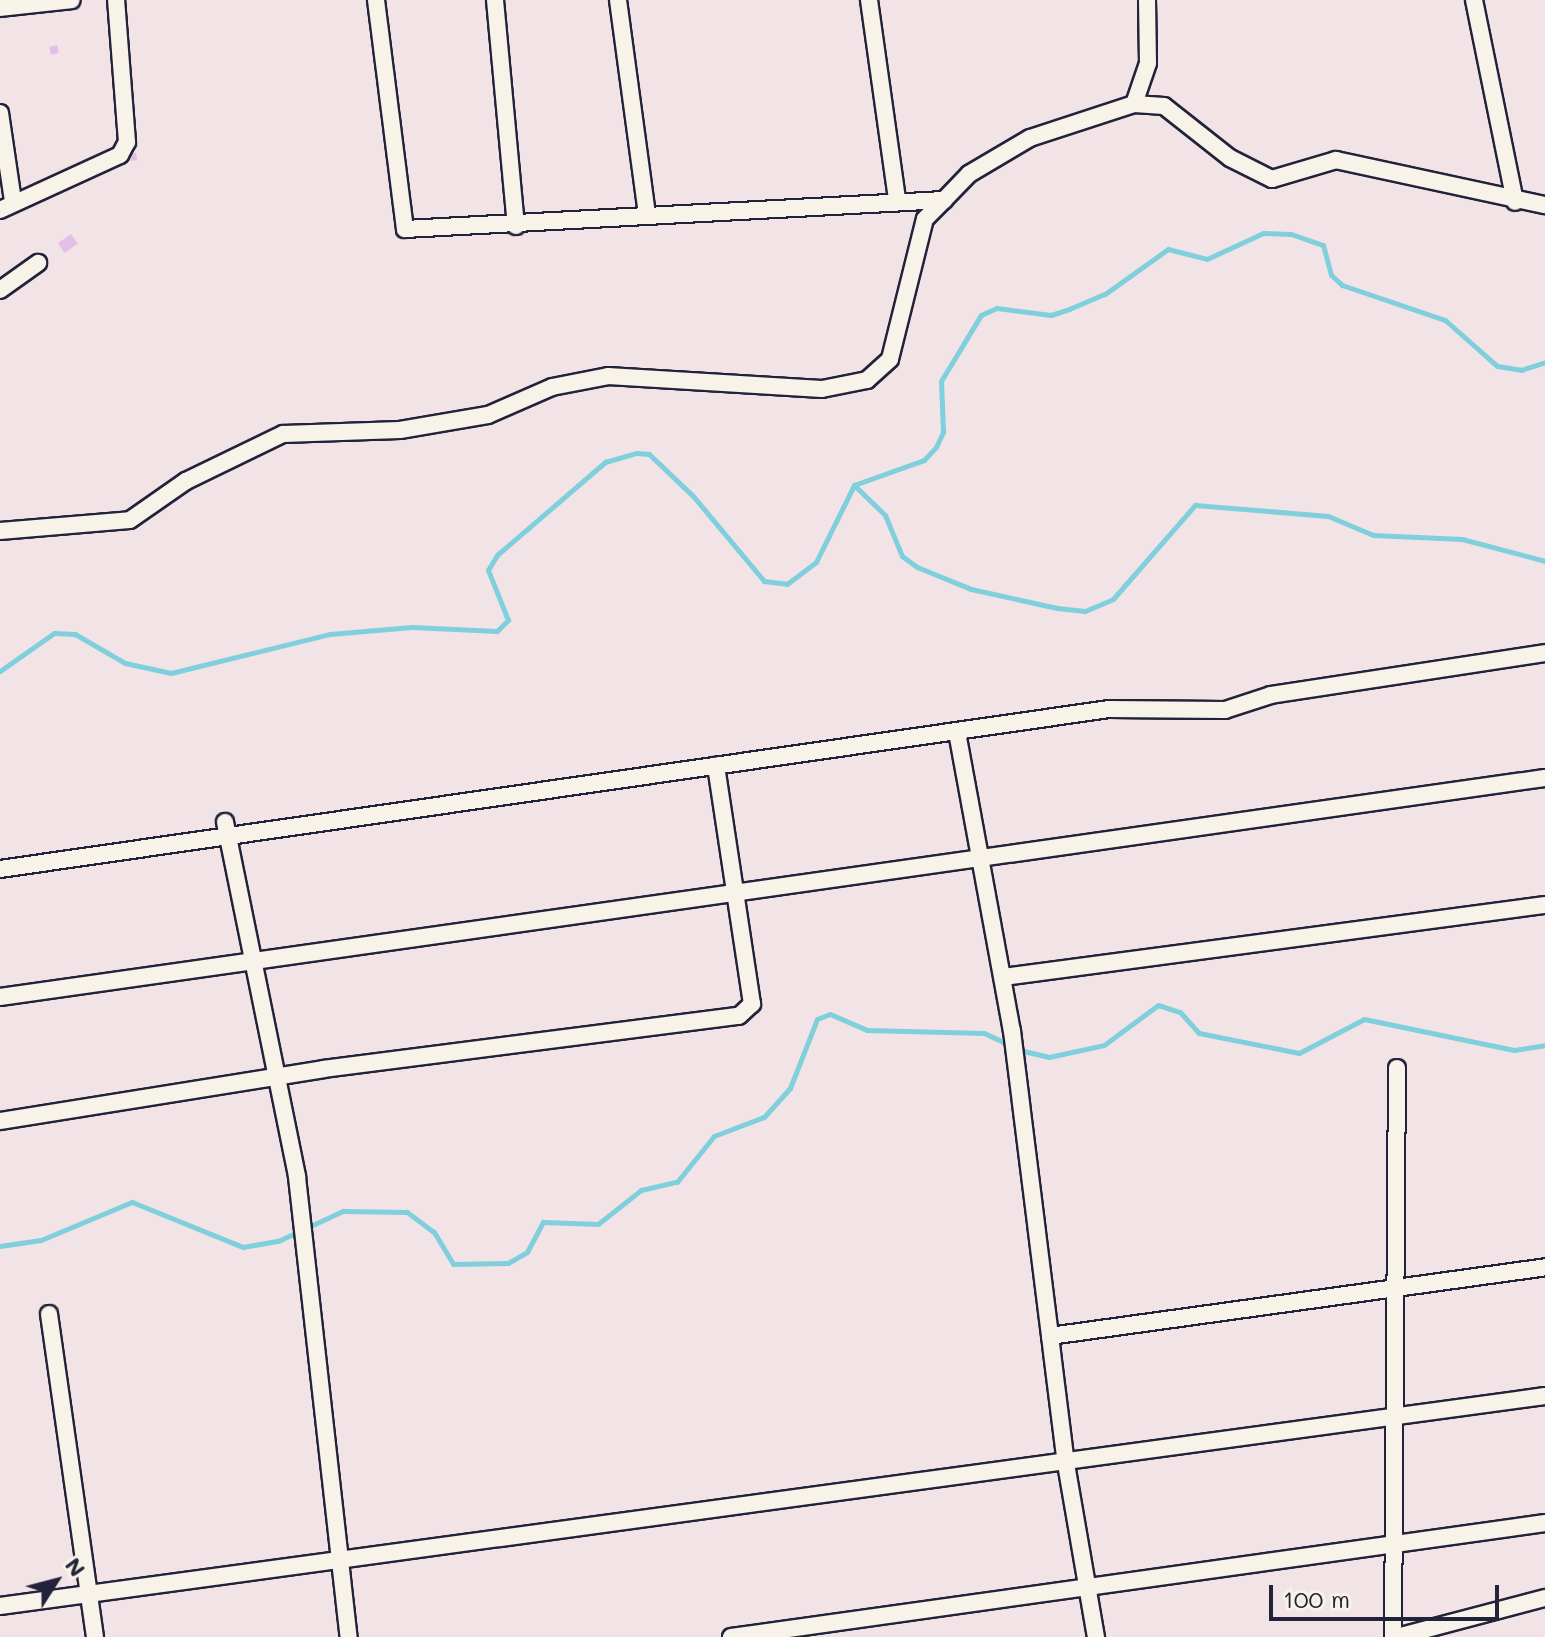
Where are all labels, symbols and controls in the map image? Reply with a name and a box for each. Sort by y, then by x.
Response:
north arrow [16,1541,96,1621]
text: N [59,1551,92,1582]
scale bar [1273,1569,1503,1619]
text: 100 m [1283,1583,1350,1614]

